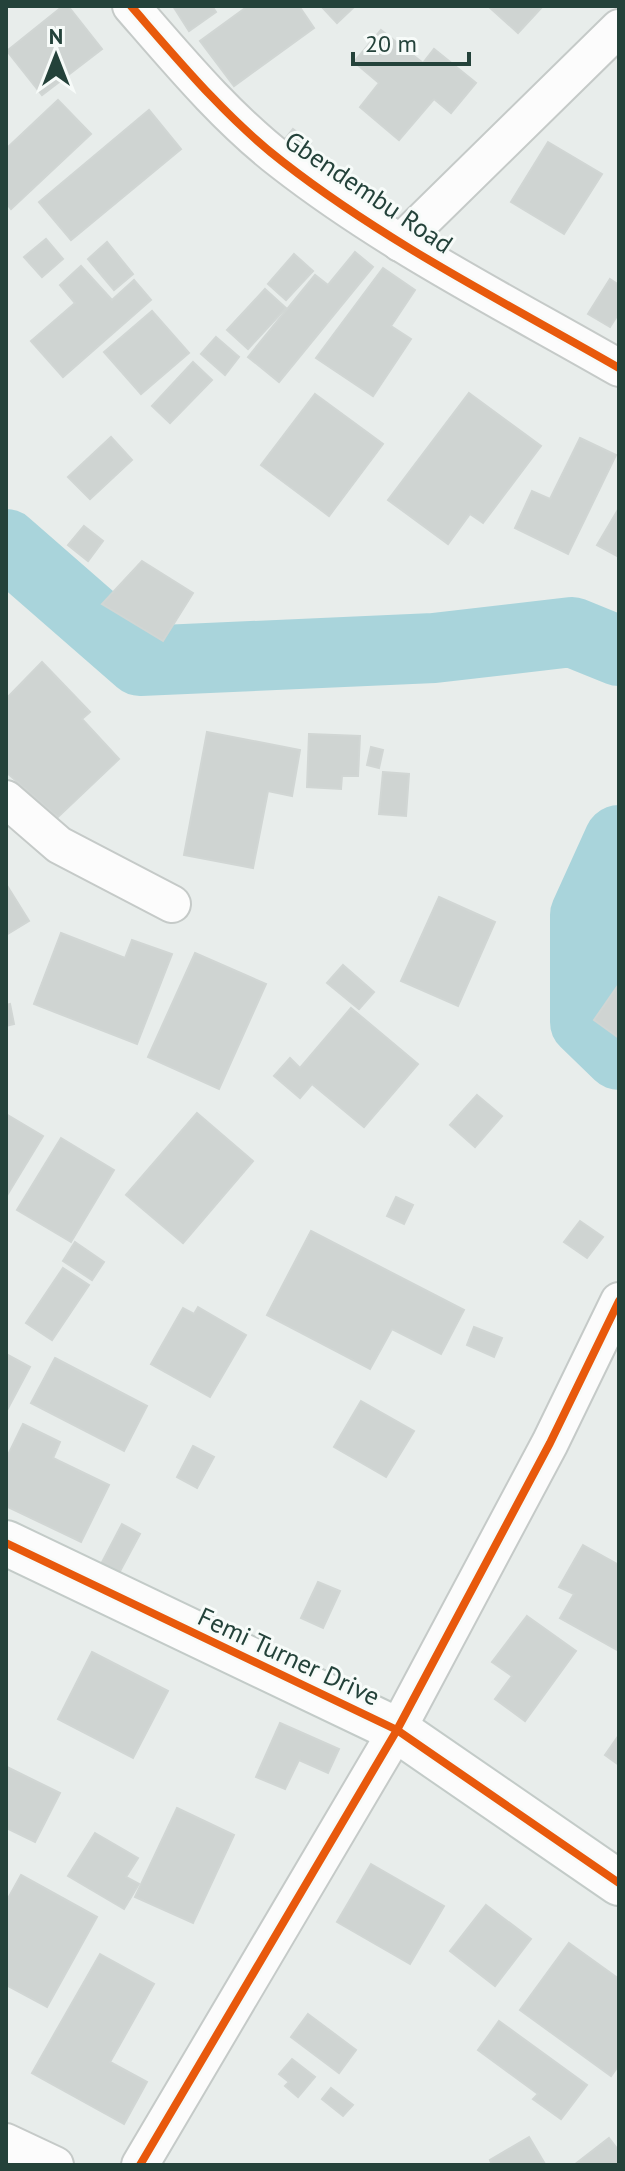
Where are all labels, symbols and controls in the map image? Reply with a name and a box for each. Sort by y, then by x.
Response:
north arrow [16,16,96,96]
scale bar [353,16,469,66]
text: N [49,22,63,50]
text: 20 m [365,28,417,59]
street label: Gbendembu Road [279,124,459,260]
street label: Femi Turner Drive [193,1599,385,1713]

